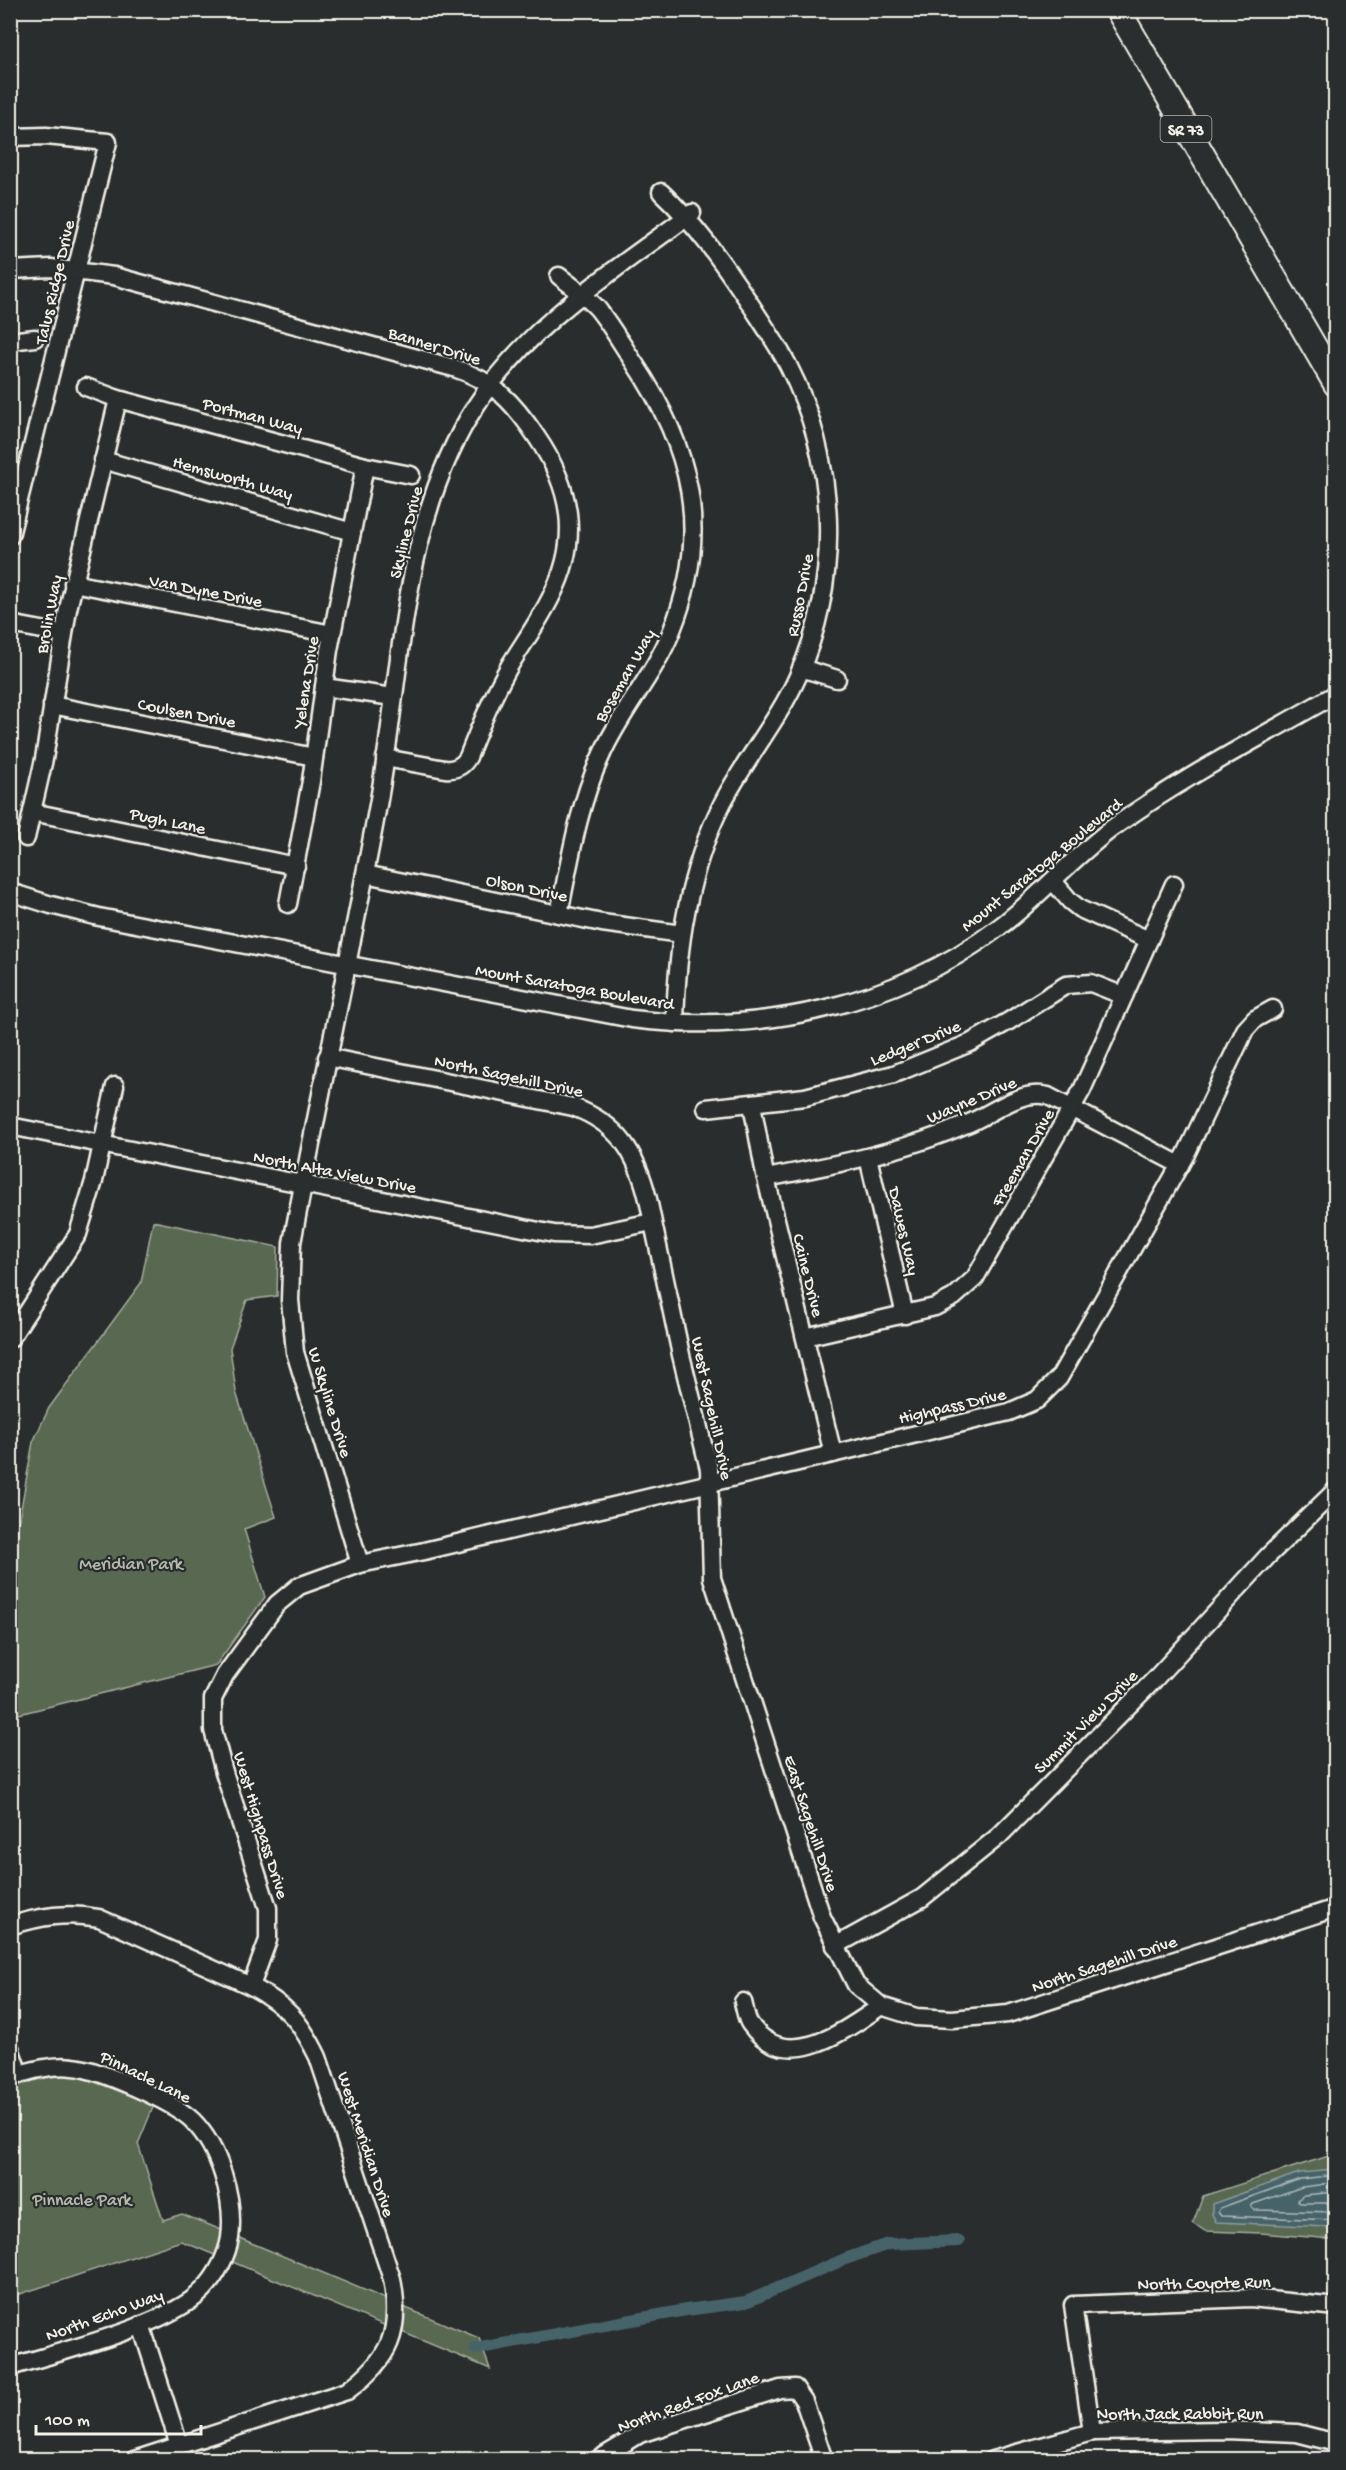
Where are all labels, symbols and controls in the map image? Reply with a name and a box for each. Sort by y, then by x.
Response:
road number: SR 73 [1160,116,1212,142]
street label: Talus Ridge Drive [32,218,81,348]
street label: Banner Drive [385,323,484,372]
street label: Portman Way [199,394,305,441]
street label: Hemsworth Way [170,452,295,507]
street label: Skyline Drive [386,484,429,581]
street label: Russo Drive [783,552,820,639]
street label: Van Dyne Drive [146,571,265,614]
street label: Brolin Way [32,573,68,657]
street label: Boseman Way [591,626,661,727]
street label: Yelena Drive [290,634,325,732]
street label: Coulsen Drive [136,695,238,734]
street label: Mount Saratoga Boulevard [958,793,1129,937]
street label: Pugh Lane [127,804,208,841]
street label: Olson Drive [484,871,570,908]
street label: Mount Saratoga Boulevard [474,961,677,1017]
street label: Ledger Drive [868,1016,965,1072]
street label: North Sagehill Drive [432,1051,586,1104]
street label: Wayne Drive [924,1073,1021,1130]
street label: Freeman Drive [987,1105,1061,1212]
street label: North Alta View Drive [251,1147,418,1200]
street label: Dawes Way [882,1184,923,1278]
street label: Caine Drive [786,1232,827,1320]
street label: West Sagehill Drive [685,1335,736,1483]
street label: W Skyline Drive [302,1345,356,1461]
street label: Highpass Drive [897,1385,1009,1430]
park label: Meridian Park [79,1555,185,1576]
street label: Summit View Drive [1030,1666,1144,1779]
street label: West Highpass Drive [227,1750,292,1902]
street label: East Sagehill Drive [778,1753,842,1895]
street label: North Sagehill Drive [1029,1932,1181,1999]
street label: Pinnacle Lane [95,2047,195,2110]
street label: West Meridian Drive [331,2070,398,2221]
park label: Pinnacle Park [32,2191,133,2212]
street label: North Coyote Run [1137,2273,1271,2296]
street label: North Echo Way [43,2285,167,2347]
street label: North Red Fox Lane [615,2368,763,2439]
scale bar [36,2398,201,2436]
street label: North Jack Rabbit Run [1096,2405,1264,2426]
text: 100 m [44,2411,90,2432]

